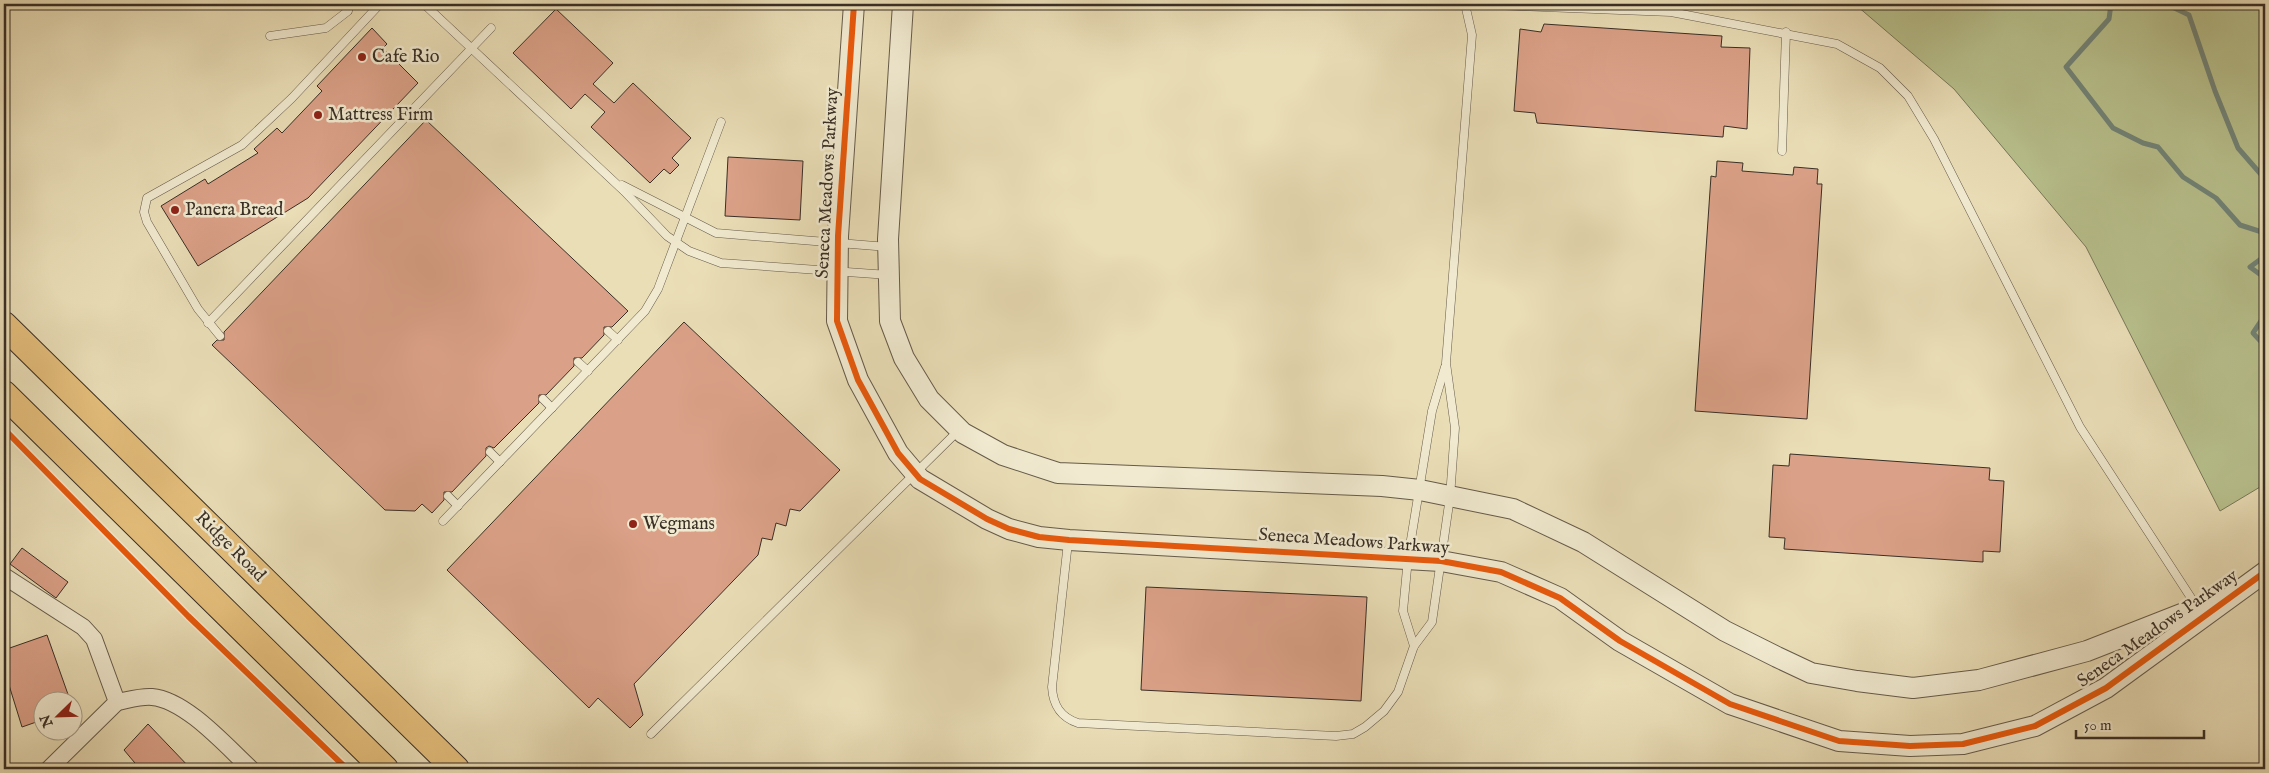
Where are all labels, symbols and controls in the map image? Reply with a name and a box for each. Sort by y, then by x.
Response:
place label: Cafe Rio [372,46,440,69]
marker: Cafe Rio [356,51,368,63]
street label: Seneca Meadows Parkway [812,87,844,279]
place label: Mattress Firm [328,104,433,127]
marker: Mattress Firm [312,109,324,121]
place label: Panera Bread [185,199,284,222]
marker: Panera Bread [169,204,181,216]
street label: Ridge Road [190,507,270,587]
place label: Wegmans [643,513,715,536]
marker: Wegmans [627,518,639,530]
street label: Seneca Meadows Parkway [1258,524,1450,560]
street label: Seneca Meadows Parkway [2073,565,2243,693]
north arrow [32,690,82,740]
scale bar [2076,708,2204,740]
text: N [36,712,58,731]
text: 50 m [2084,716,2112,735]

